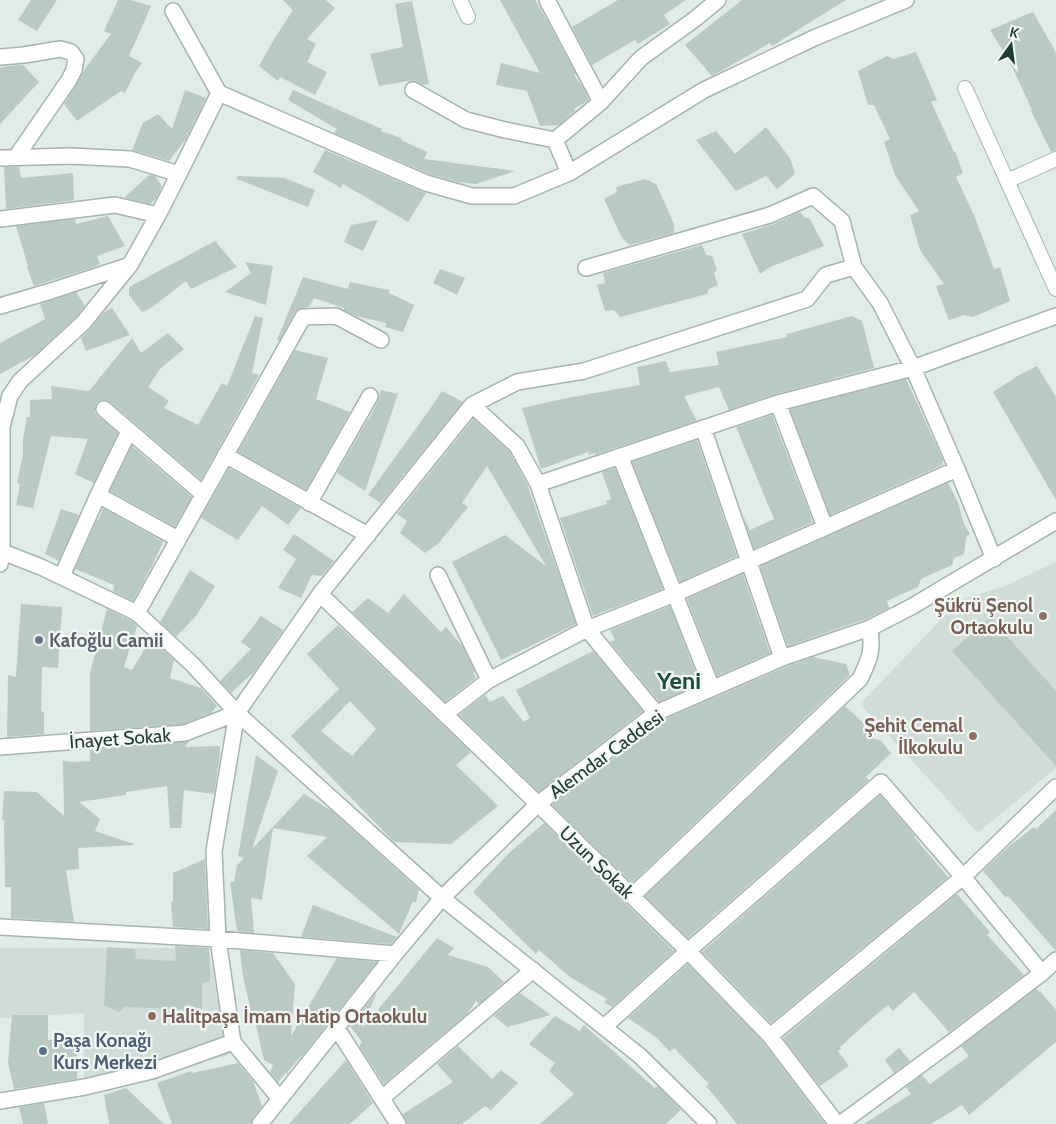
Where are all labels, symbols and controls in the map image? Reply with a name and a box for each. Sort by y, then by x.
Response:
north arrow [986,20,1036,70]
text: K [1008,23,1021,42]
place label: Şükrü Şenol Ortaokulu [934,594,1033,639]
marker: Şükrü Şenol Ortaokulu [1037,610,1049,622]
place label: Kafoğlu Camii [49,629,163,652]
marker: Kafoğlu Camii [33,634,45,646]
district label: Yeni [656,666,701,695]
street label: Alemdar Caddesi [545,705,668,804]
place label: Şehit Cemal İlkokulu [864,714,963,759]
street label: İnayet Sokak [69,723,172,754]
marker: Şehit Cemal İlkokulu [967,730,979,742]
street label: Uzun Sokak [555,821,639,904]
place label: Halitpaşa İmam Hatip Ortaokulu [162,1005,427,1028]
marker: Halitpaşa İmam Hatip Ortaokulu [146,1010,158,1022]
place label: Paşa Konağı Kurs Merkezi [53,1029,157,1074]
marker: Paşa Konağı Kurs Merkezi [37,1045,49,1057]

